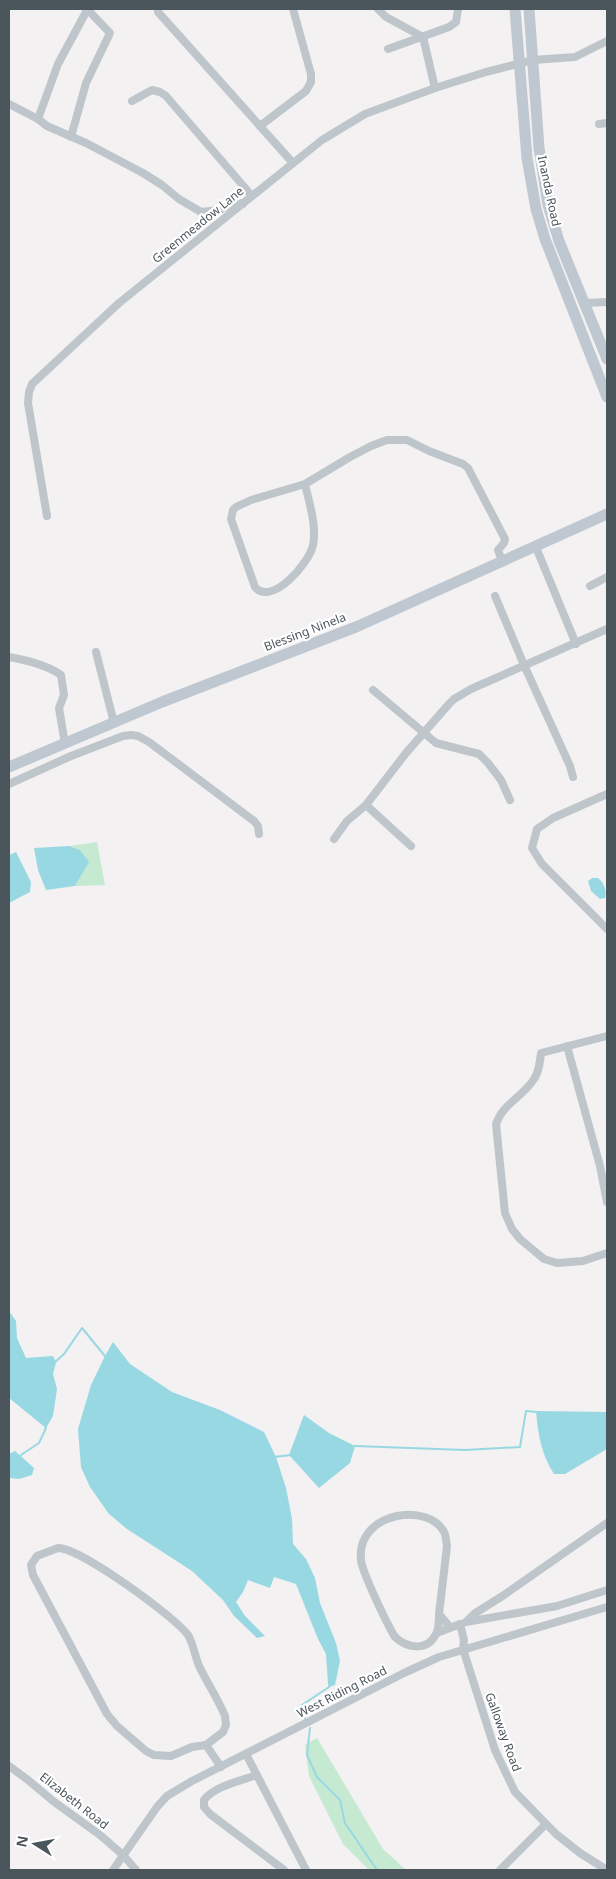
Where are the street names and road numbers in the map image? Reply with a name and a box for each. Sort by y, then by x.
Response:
street label: Inanda Road [534,154,565,228]
street label: Greenmeadow Lane [148,182,247,267]
street label: Blessing Ninela [261,608,348,655]
street label: West Riding Road [294,1662,390,1722]
street label: Galloway Road [481,1690,526,1774]
street label: Elizabeth Road [36,1768,112,1833]

